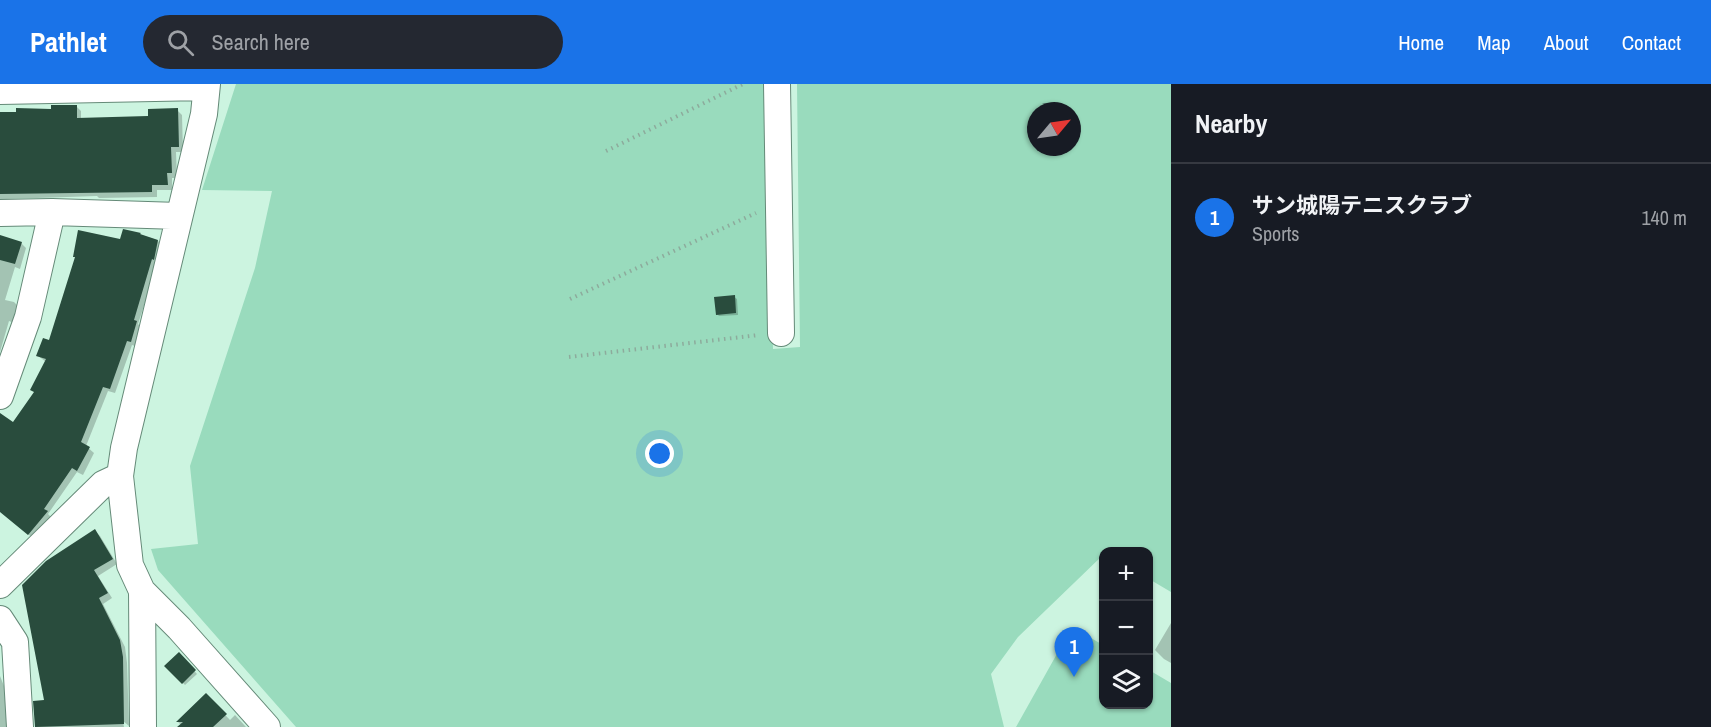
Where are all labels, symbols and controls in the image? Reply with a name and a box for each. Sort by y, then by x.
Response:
search box [143,15,563,69]
text: Pathlet [30,23,107,61]
icon: search [164,26,197,59]
text: Search here [212,27,310,57]
text: Home [1398,28,1444,57]
text: Map [1477,28,1511,57]
text: About [1544,28,1589,57]
text: Contact [1622,28,1681,57]
north arrow [1027,102,1081,156]
text: Nearby [1195,106,1267,141]
text: サン城陽テニスクラブ [1252,190,1472,220]
text: 1 [1210,204,1219,231]
text: 140 m [1641,204,1687,231]
text: Sports [1252,220,1299,247]
your location [645,439,674,468]
map controls [1099,547,1153,709]
button: + [1099,547,1153,601]
button: − [1099,601,1153,655]
pin: 1 [1054,628,1094,677]
button: layers [1099,655,1153,709]

